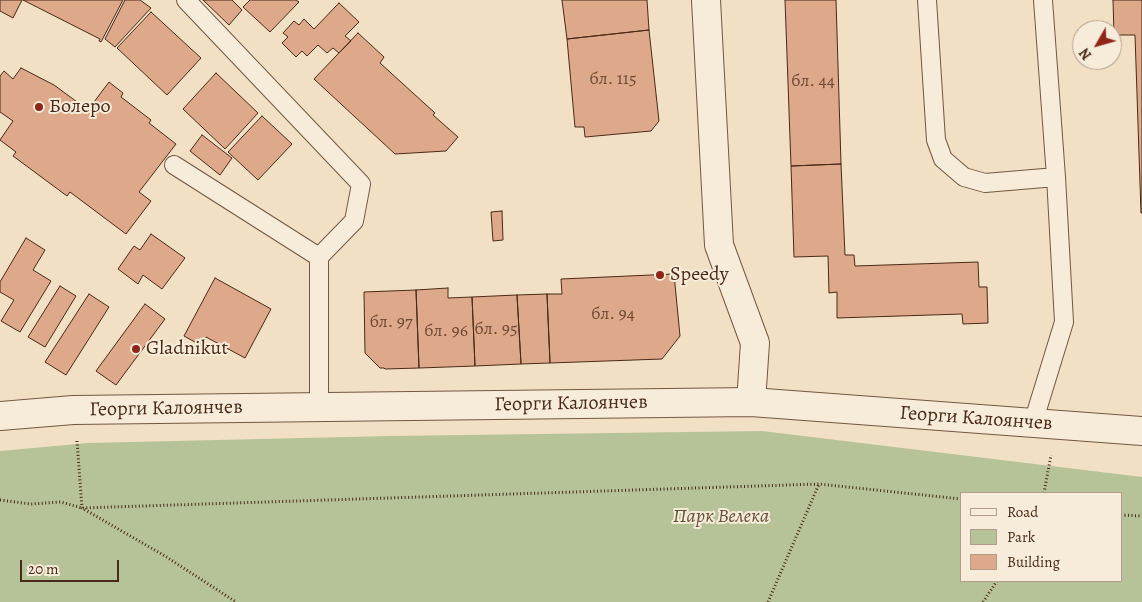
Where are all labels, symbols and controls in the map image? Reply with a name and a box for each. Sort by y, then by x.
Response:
north arrow [1072,20,1122,70]
text: N [1075,44,1096,64]
house number: бл. 115 [589,69,637,91]
house number: бл. 44 [791,71,835,93]
place label: Болеро [49,95,111,119]
marker: Болеро [33,101,45,113]
place label: Speedy [670,263,729,287]
marker: Speedy [654,269,666,281]
house number: бл. 94 [591,304,635,326]
house number: бл. 97 [369,312,413,334]
house number: бл. 95 [474,319,518,341]
house number: бл. 96 [424,321,468,343]
place label: Gladnikut [146,337,228,361]
marker: Gladnikut [130,343,142,355]
street label: Георги Калоянчев [494,391,648,417]
street label: Георги Калоянчев [89,396,243,422]
street label: Георги Калоянчев [899,402,1053,436]
legend [960,492,1122,582]
text: Road [1007,502,1038,522]
park label: Парк Велека [673,505,769,529]
text: Park [1007,527,1035,547]
scale bar [22,550,121,582]
text: Building [1007,552,1060,572]
text: 20 m [28,559,59,579]

